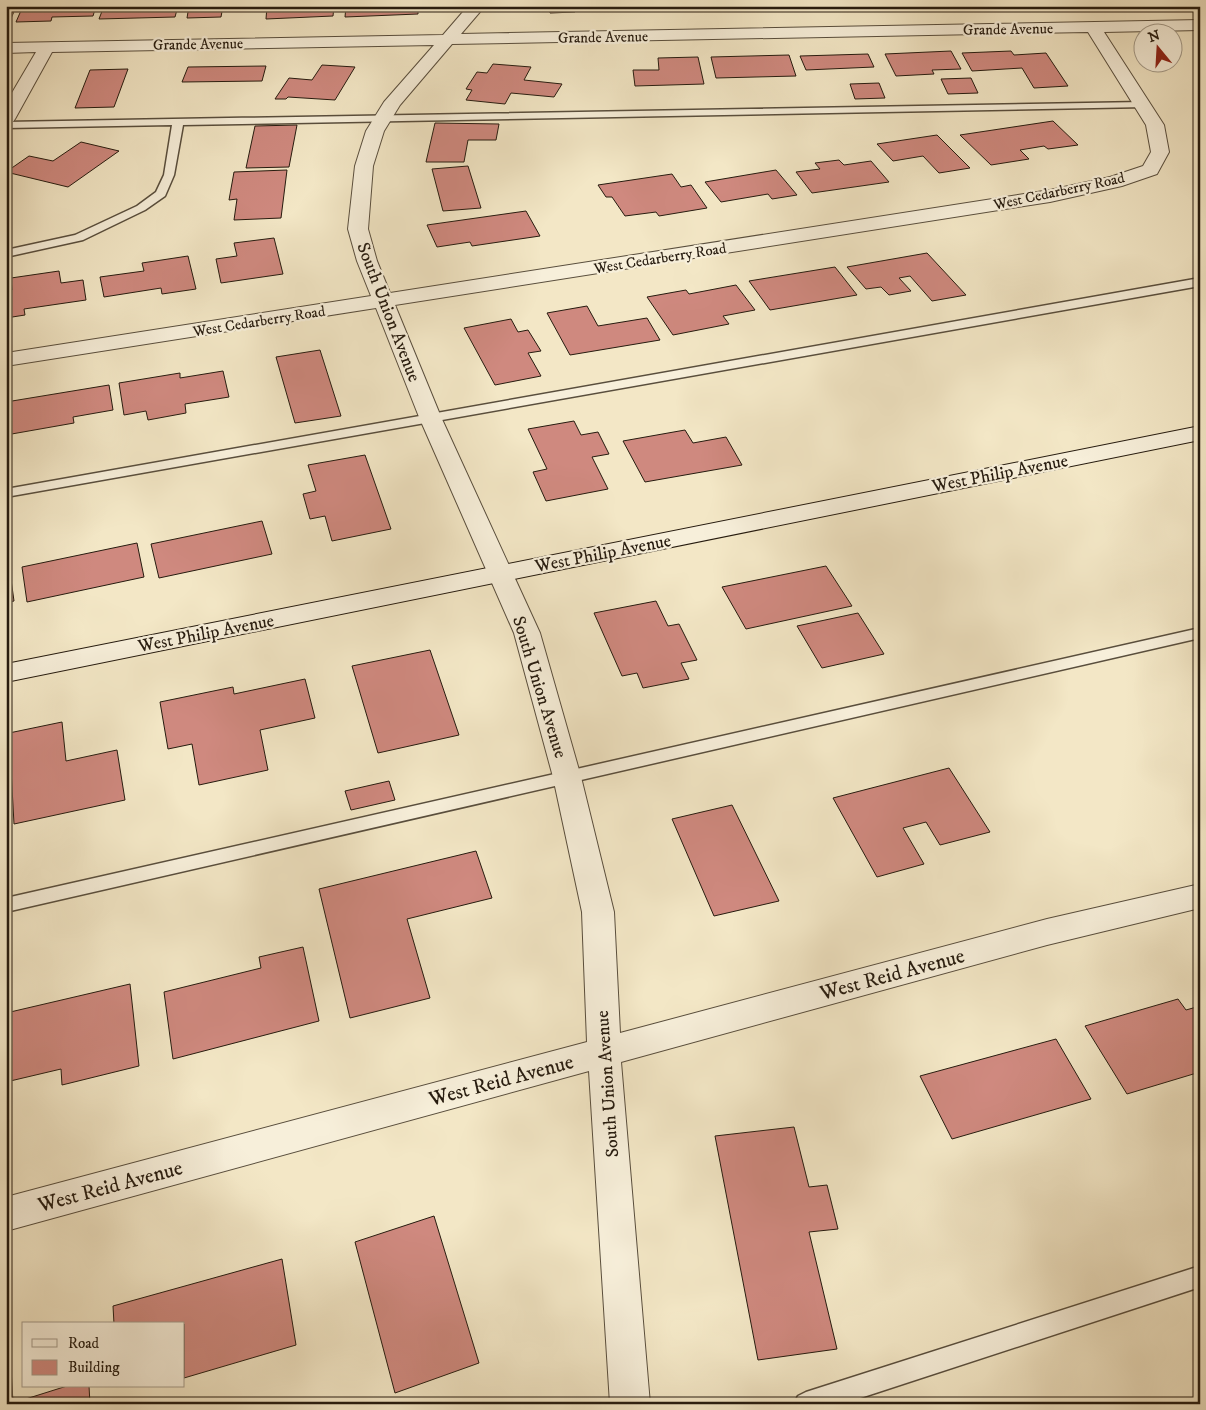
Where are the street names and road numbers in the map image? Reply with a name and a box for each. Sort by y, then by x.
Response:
street label: Grande Avenue [963,19,1053,40]
street label: Grande Avenue [558,27,648,48]
street label: Grande Avenue [153,34,243,55]
street label: West Cedarberry Road [991,168,1127,215]
street label: West Cedarberry Road [592,239,728,278]
street label: South Union Avenue [351,240,425,385]
street label: West Cedarberry Road [191,302,327,341]
street label: West Philip Avenue [929,450,1070,498]
street label: West Philip Avenue [532,530,673,578]
street label: West Philip Avenue [135,610,276,658]
street label: South Union Avenue [507,614,571,761]
street label: West Reid Avenue [816,943,968,1007]
street label: South Union Avenue [592,1010,624,1158]
street label: West Reid Avenue [425,1049,577,1113]
street label: West Reid Avenue [34,1155,186,1219]

